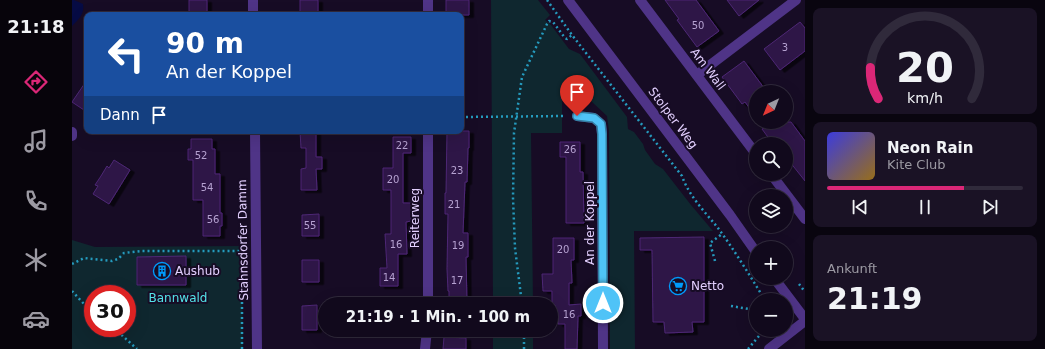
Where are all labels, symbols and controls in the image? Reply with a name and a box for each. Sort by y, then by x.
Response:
text: 21:18 [7,16,65,37]
house number: 50 [692,20,704,31]
text: 90 m [166,27,244,60]
icon: left [100,28,152,80]
house number: 3 [782,42,788,53]
text: 20 [896,43,954,92]
street label: Am Wall [688,45,728,93]
text: An der Koppel [166,61,292,82]
icon: directions [22,68,50,96]
pin [560,75,594,116]
icon: arrive [566,81,588,103]
street label: Stolper Weg [645,85,701,151]
north arrow [749,85,793,129]
map controls [749,85,793,337]
text: km/h [907,89,943,105]
icon: arrive [148,104,170,126]
text: Dann [100,106,140,124]
icon: music [22,127,50,155]
button: search [749,137,793,181]
text: Neon Rain [887,139,973,157]
house number: 22 [396,140,408,151]
house number: 26 [564,144,576,155]
house number: 52 [195,150,207,161]
text: Kite Club [887,157,946,172]
house number: 23 [451,165,463,176]
house number: 20 [387,174,399,185]
street label: Stahnsdorfer Damm [235,179,251,301]
street label: An der Koppel [583,181,597,265]
house number: 54 [201,182,213,193]
icon: phone [22,187,50,215]
street label: Reiterweg [408,188,422,248]
button: layers [749,189,793,233]
icon: previous [849,196,871,218]
icon: pause [914,196,936,218]
icon: next [979,196,1001,218]
house number: 21 [448,199,460,210]
house number: 56 [207,214,219,225]
house number: 55 [304,220,316,231]
house number: 16 [390,239,402,250]
house number: 19 [452,240,464,251]
button: + [749,241,793,285]
house number: 20 [557,244,569,255]
icon: climate [22,246,50,274]
building icon: Aushub [152,261,172,281]
text: Ankunft [827,261,877,276]
place label: Aushub [175,264,220,278]
house number: 14 [383,272,395,283]
house number: 17 [451,275,463,286]
supermarket icon: Netto [668,276,688,296]
place label: Netto [691,279,724,293]
text: 21:19 [827,281,923,316]
position arrow [582,282,624,324]
speed limit sign: 30 [84,285,136,337]
park label: Bannwald [149,291,207,305]
button: − [749,293,793,337]
icon: car [22,305,50,333]
text: 21:19 · 1 Min. · 100 m [346,308,530,326]
house number: 16 [563,309,575,320]

